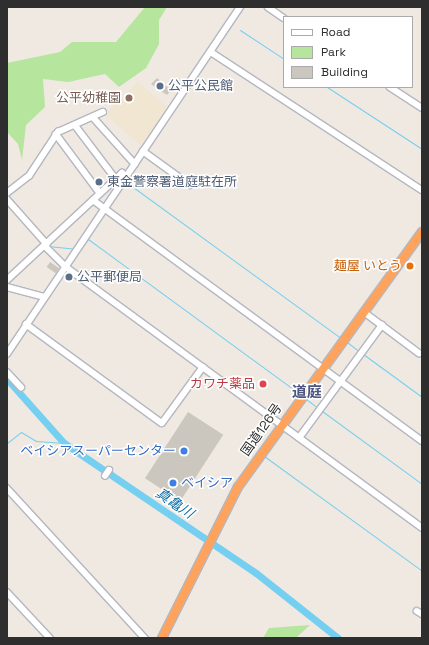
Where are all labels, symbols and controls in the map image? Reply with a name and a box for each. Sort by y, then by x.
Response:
legend [283,16,413,88]
text: Road [321,24,350,40]
text: Park [321,44,346,60]
text: Building [321,64,368,80]
place label: 公平公民館 [168,78,233,94]
marker: 公平公民館 [155,81,165,91]
place label: 公平幼稚園 [56,90,121,106]
marker: 公平幼稚園 [124,93,134,103]
place label: 東金警察署道庭駐在所 [107,174,237,190]
marker: 東金警察署道庭駐在所 [94,177,104,187]
place label: 麺屋 いとう [334,258,402,274]
marker: 麺屋 いとう [405,261,415,271]
place label: 公平郵便局 [77,269,142,285]
marker: 公平郵便局 [64,272,74,282]
place label: カワチ薬品 [190,376,255,392]
marker: カワチ薬品 [258,379,268,389]
district label: 道庭 [292,383,322,401]
street label: 国道126号 [238,401,286,459]
place label: ベイシアスーパーセンター [20,443,176,459]
marker: ベイシアスーパーセンター [179,446,189,456]
place label: ベイシア [181,475,233,491]
marker: ベイシア [168,478,178,488]
water label: 真亀川 [153,484,197,522]

